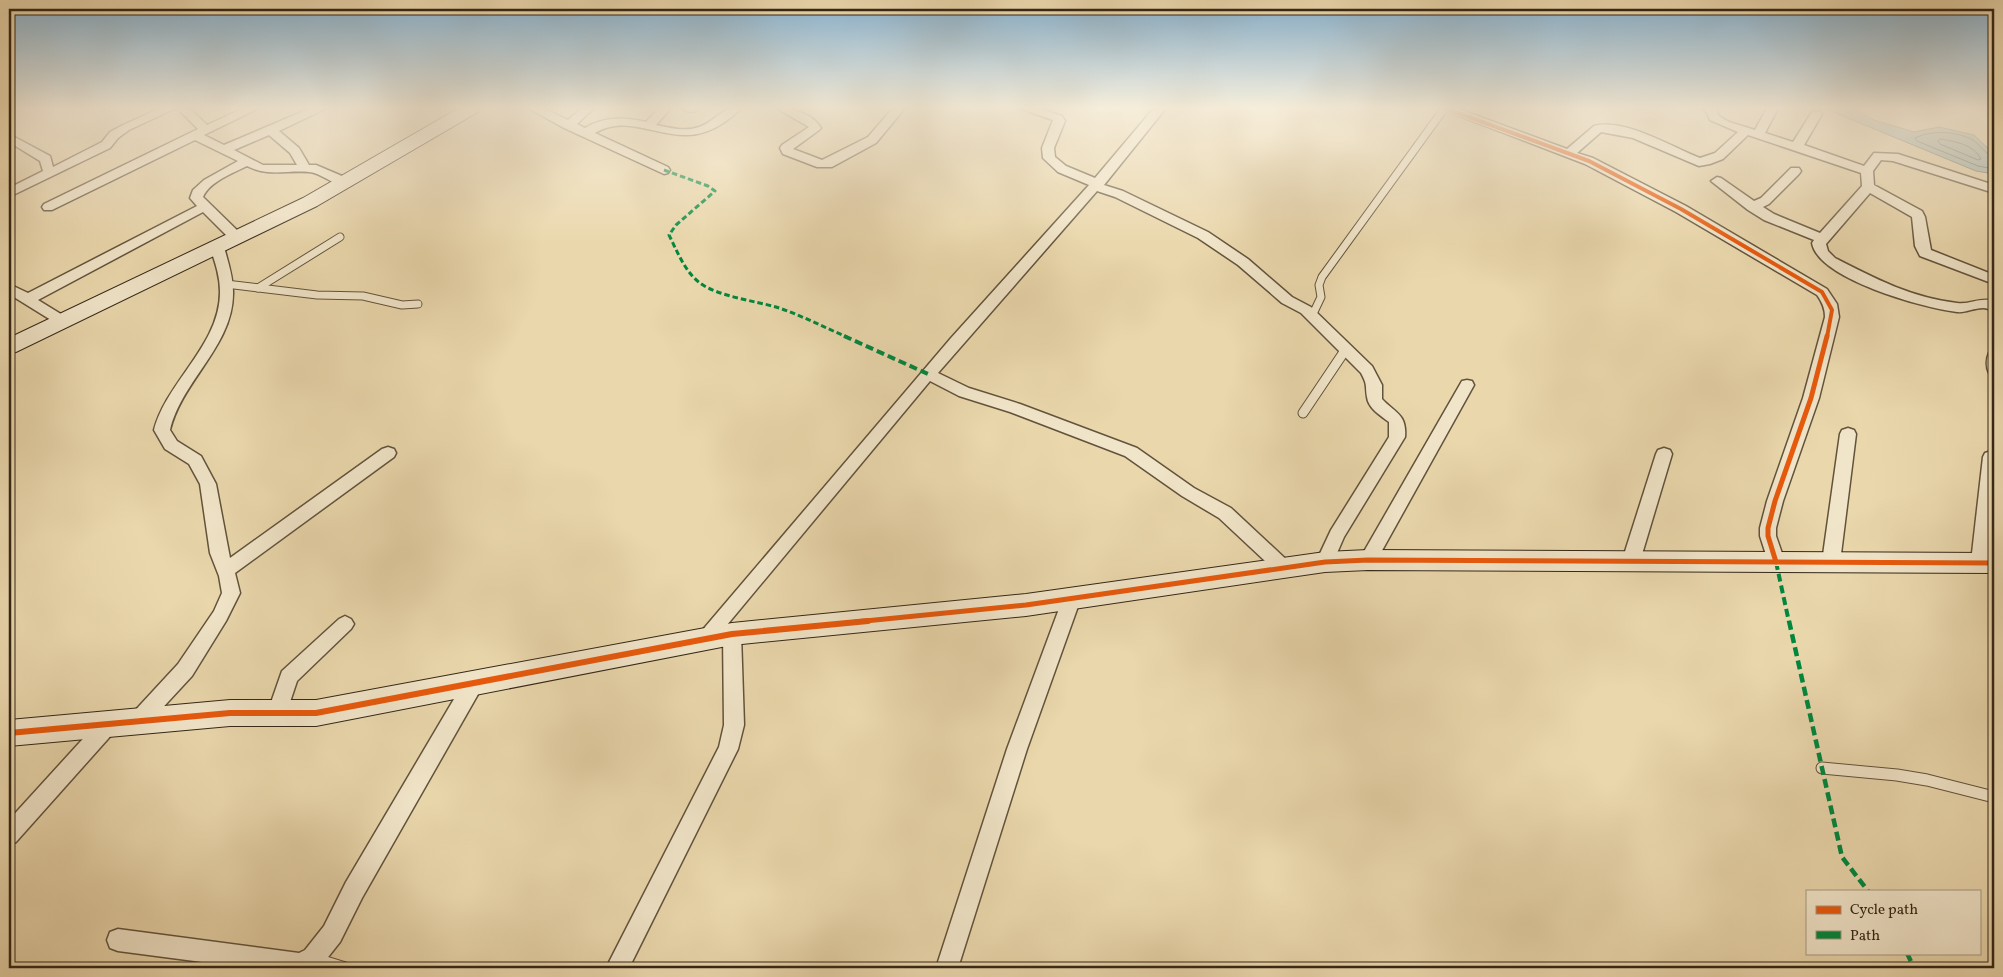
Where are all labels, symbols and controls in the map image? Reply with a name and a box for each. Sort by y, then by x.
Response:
legend [1806,890,1980,954]
text: Cycle path [1850,900,1918,921]
text: Path [1850,926,1880,947]

